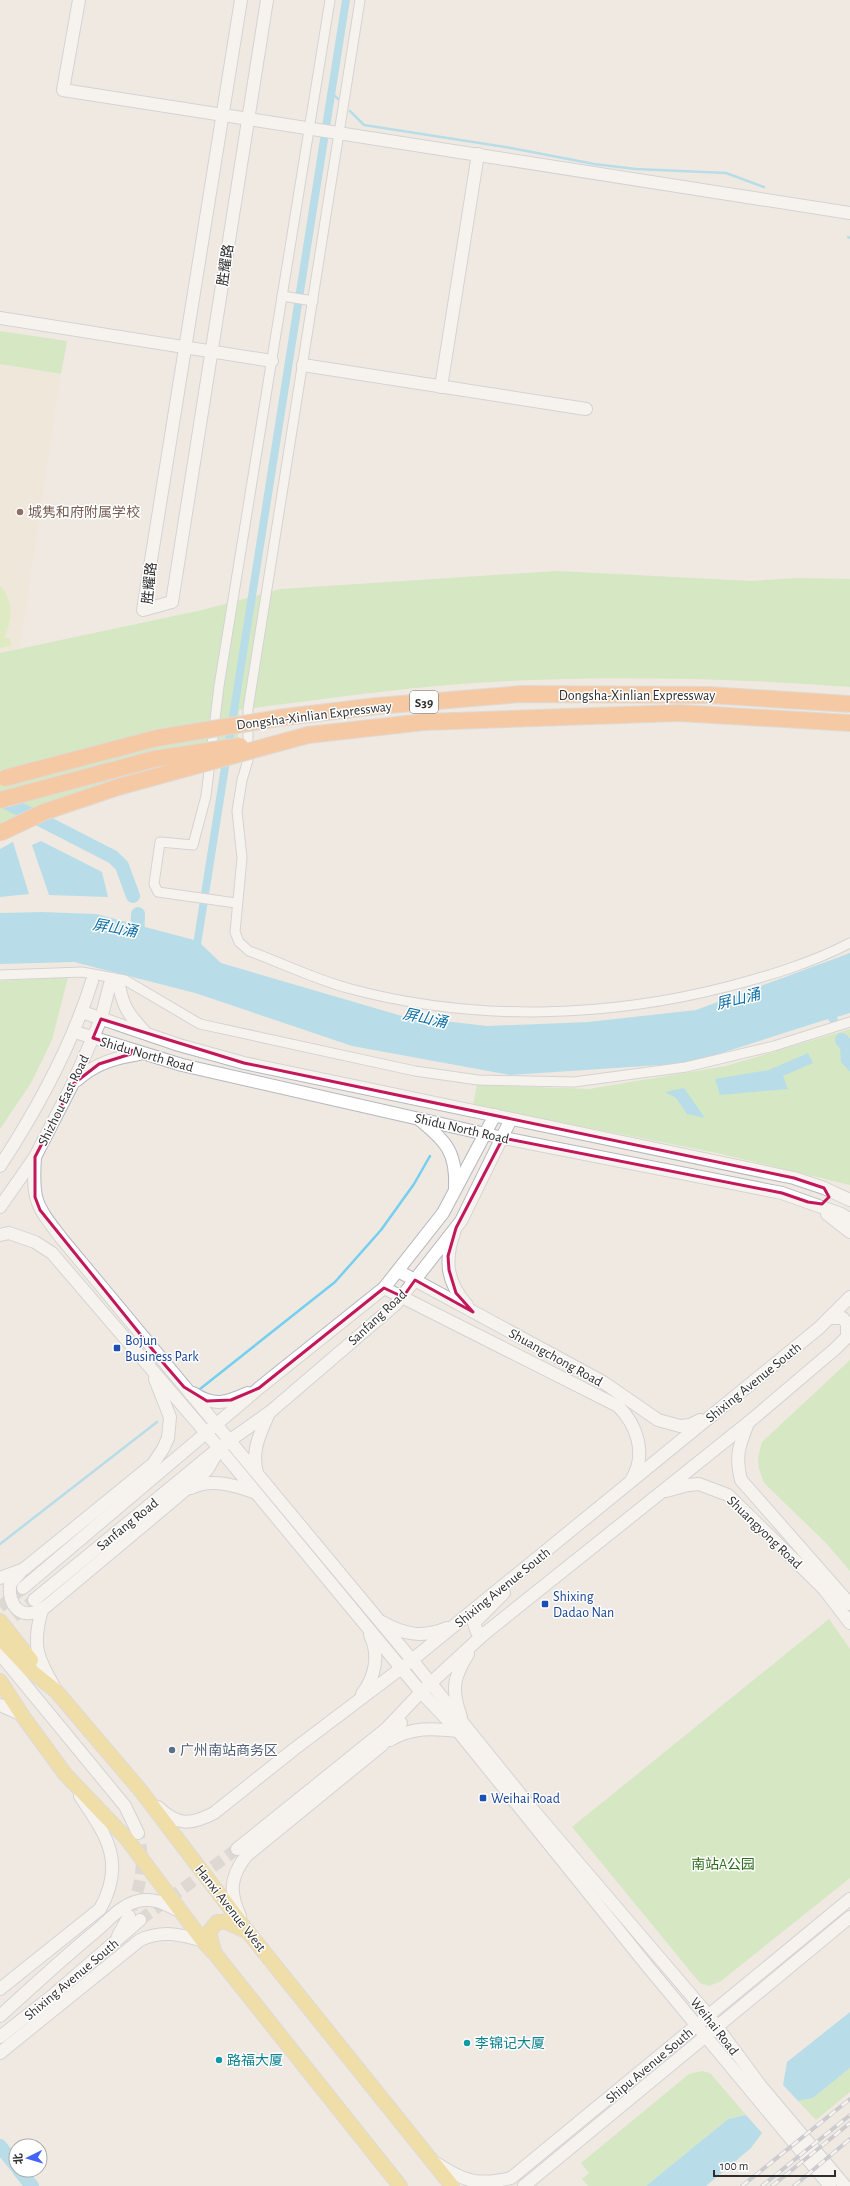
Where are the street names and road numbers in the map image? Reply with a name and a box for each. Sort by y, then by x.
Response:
street label: 胜耀路 [215,243,236,287]
street label: 胜耀路 [140,561,159,605]
street label: Dongsha-Xinlian Expressway [559,689,715,703]
road number: S39 [410,691,438,713]
street label: Dongsha-Xinlian Expressway [236,700,393,732]
street label: Shidu North Road [99,1035,195,1075]
street label: Shizhou East Road [36,1053,92,1148]
street label: Shidu North Road [413,1111,510,1147]
street label: Sanfang Road [346,1287,410,1348]
street label: Shuangchong Road [506,1326,605,1389]
street label: Shixing Avenue South [703,1340,804,1425]
street label: Shuangyong Road [724,1494,804,1572]
street label: Sanfang Road [94,1496,161,1554]
street label: Shixing Avenue South [452,1545,553,1630]
street label: Hanxi Avenue West [192,1863,269,1955]
street label: Shixing Avenue South [22,1936,121,2023]
street label: Weihai Road [687,1995,741,2058]
street label: Shipu Avenue South [603,2025,696,2106]

